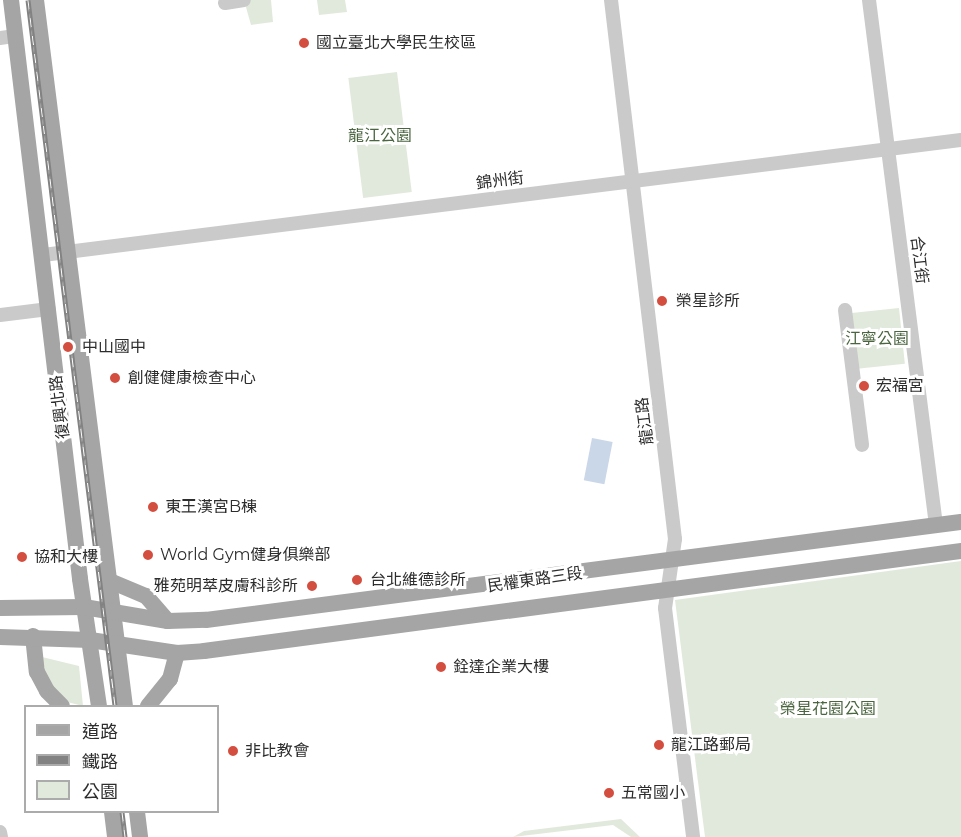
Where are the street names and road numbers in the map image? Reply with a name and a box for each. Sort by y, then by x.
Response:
street label: 錦州街 [475,169,525,193]
street label: 合江街 [907,235,931,285]
street label: 復興北路 [47,374,73,440]
street label: 龍江路 [633,396,657,446]
street label: 民權東路三段 [486,564,584,596]

